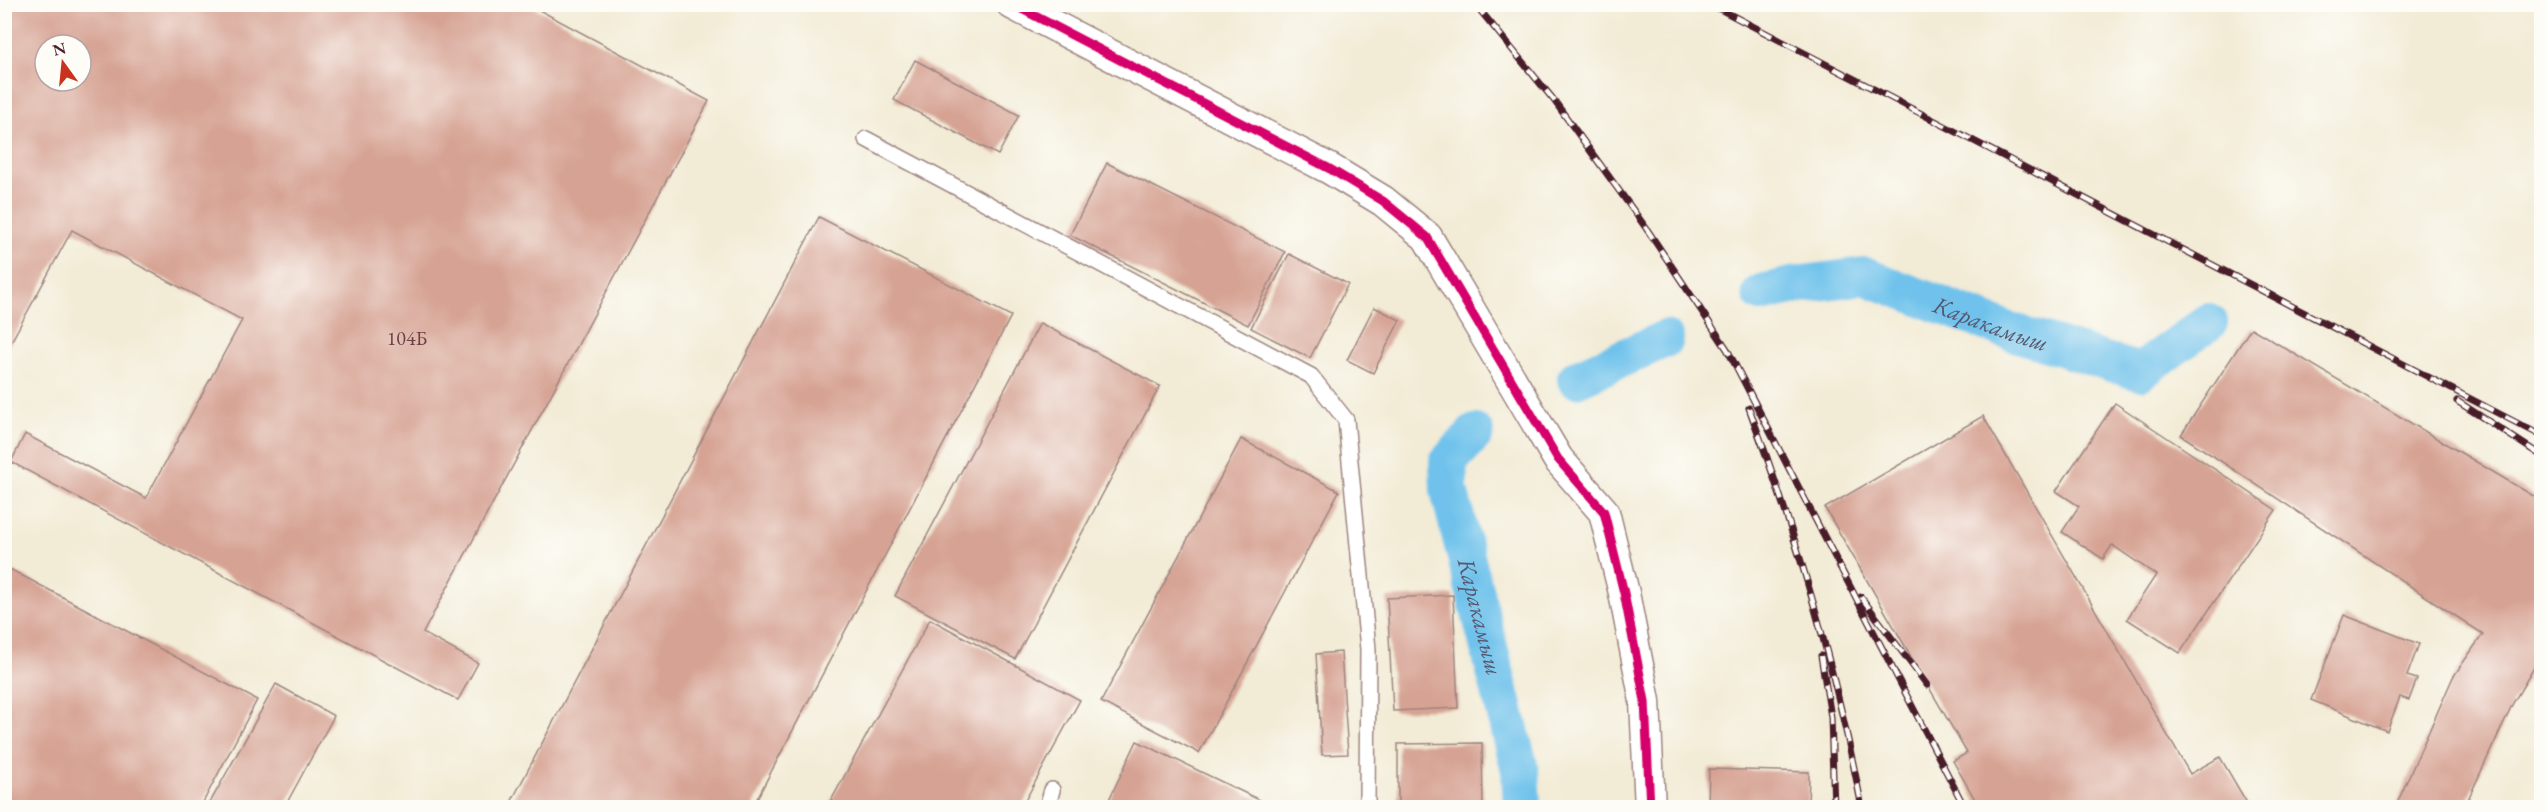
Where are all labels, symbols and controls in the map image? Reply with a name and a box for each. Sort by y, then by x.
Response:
north arrow [33,33,93,93]
text: N [50,37,68,61]
water label: Каракамыш [1928,288,2052,358]
house number: 104Б [387,325,428,351]
water label: Каракамыш [1451,553,1511,678]

